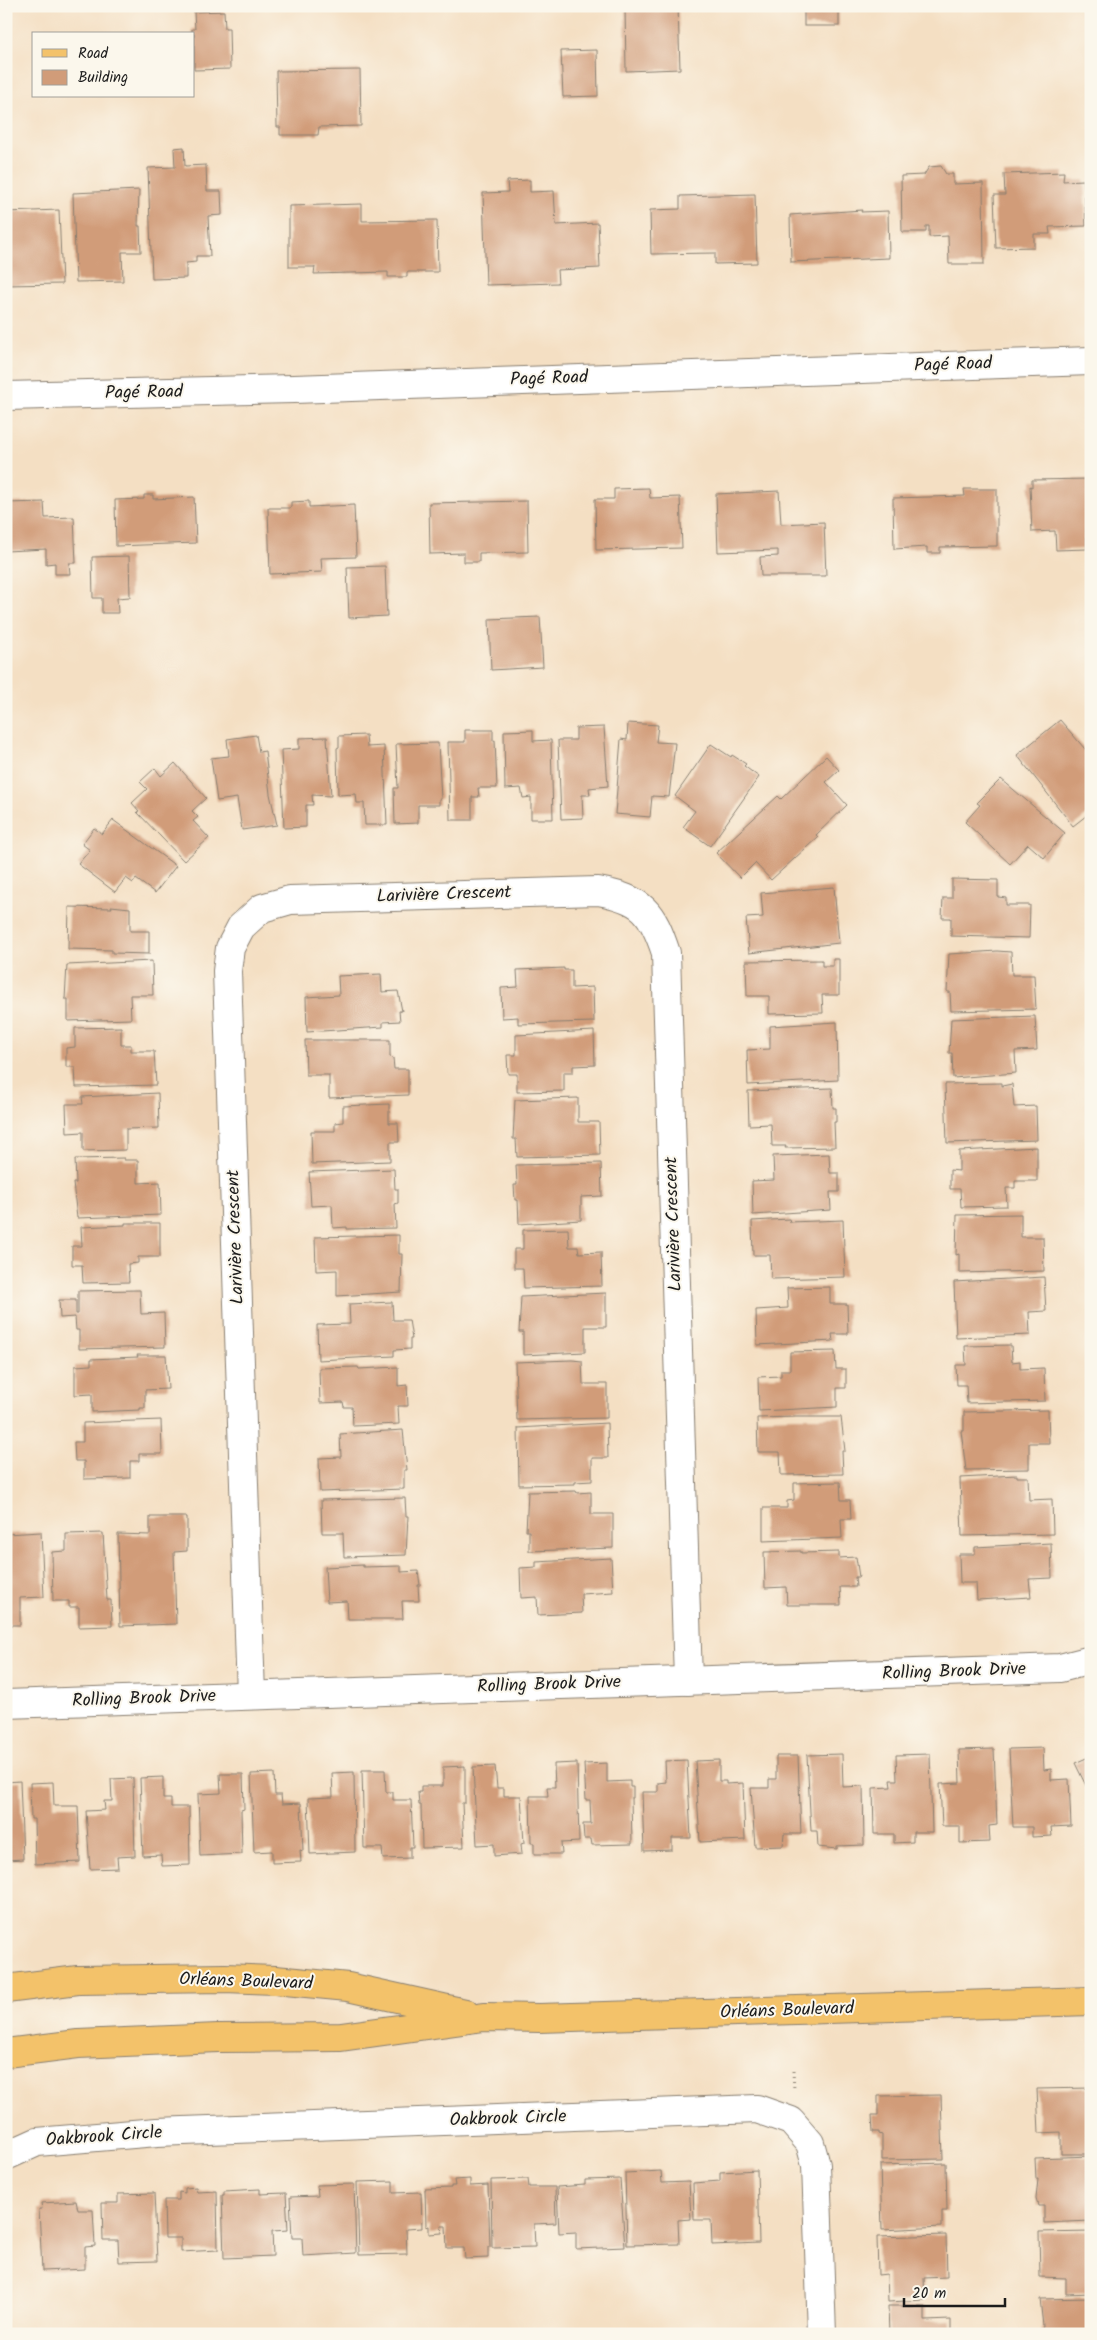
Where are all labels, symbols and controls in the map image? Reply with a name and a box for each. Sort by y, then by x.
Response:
legend [32,32,195,98]
text: Road [78,42,109,66]
text: Building [78,66,128,90]
street label: Pagé Road [914,349,993,381]
street label: Pagé Road [510,363,589,395]
street label: Pagé Road [105,378,184,408]
street label: Larivière Crescent [376,878,513,912]
street label: Larivière Crescent [657,1155,691,1292]
street label: Larivière Crescent [219,1168,253,1305]
street label: Rolling Brook Drive [881,1655,1027,1689]
street label: Rolling Brook Drive [476,1668,622,1702]
street label: Rolling Brook Drive [71,1682,217,1716]
street label: Orléans Boulevard [179,1965,314,1999]
street label: Orléans Boulevard [720,1994,855,2028]
street label: Oakbrook Circle [449,2102,567,2136]
street label: Oakbrook Circle [45,2118,163,2156]
scale bar [904,2275,1006,2307]
text: 20 m [912,2282,946,2306]

